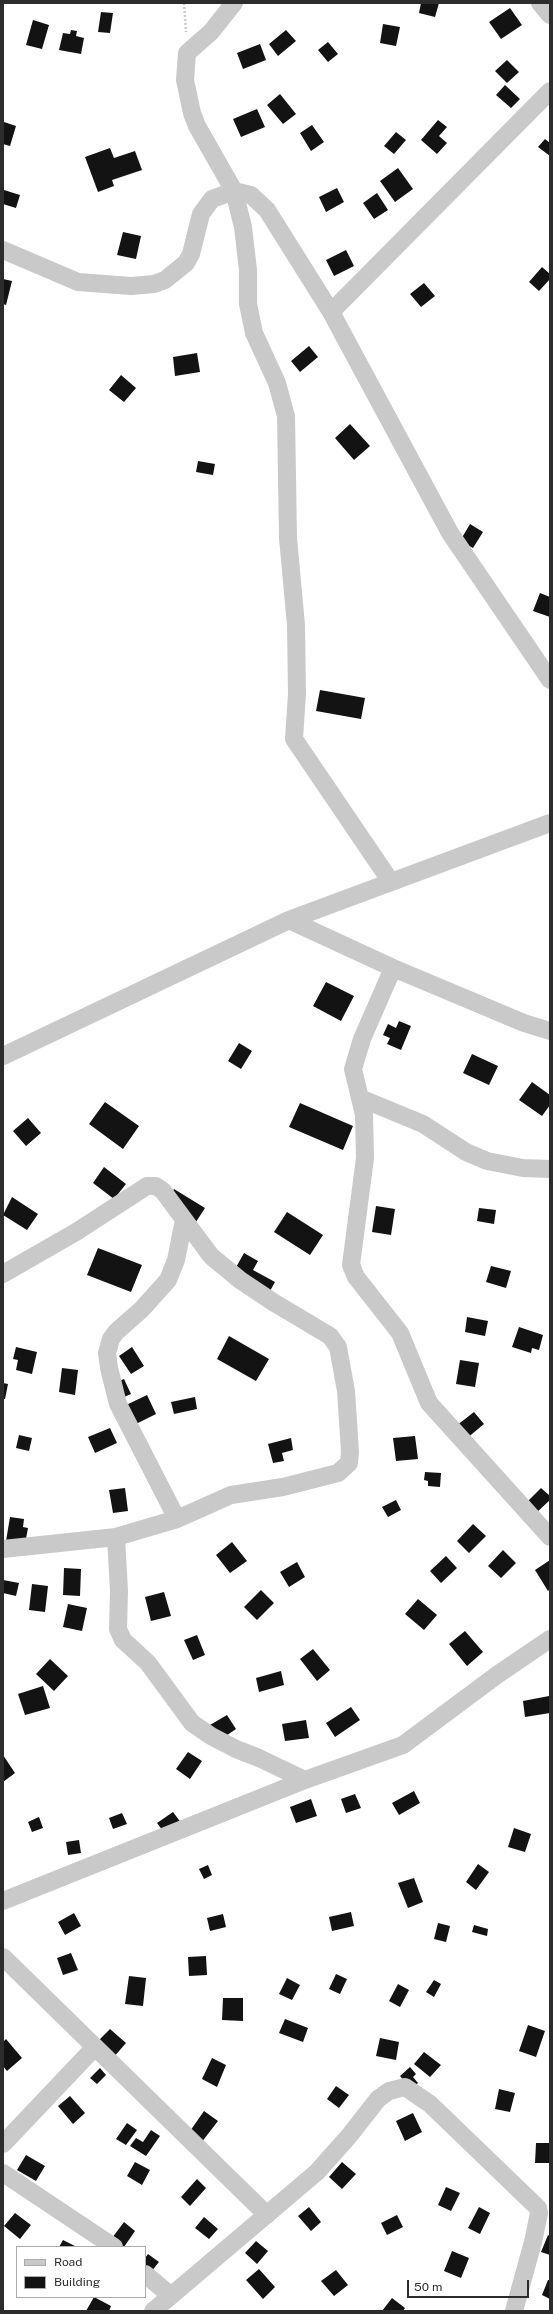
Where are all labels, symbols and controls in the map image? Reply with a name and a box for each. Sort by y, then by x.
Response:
legend [16,2246,146,2298]
text: Road [54,2255,82,2269]
scale bar [409,2272,531,2298]
text: Building [54,2275,100,2289]
text: 50 m [414,2280,442,2294]

